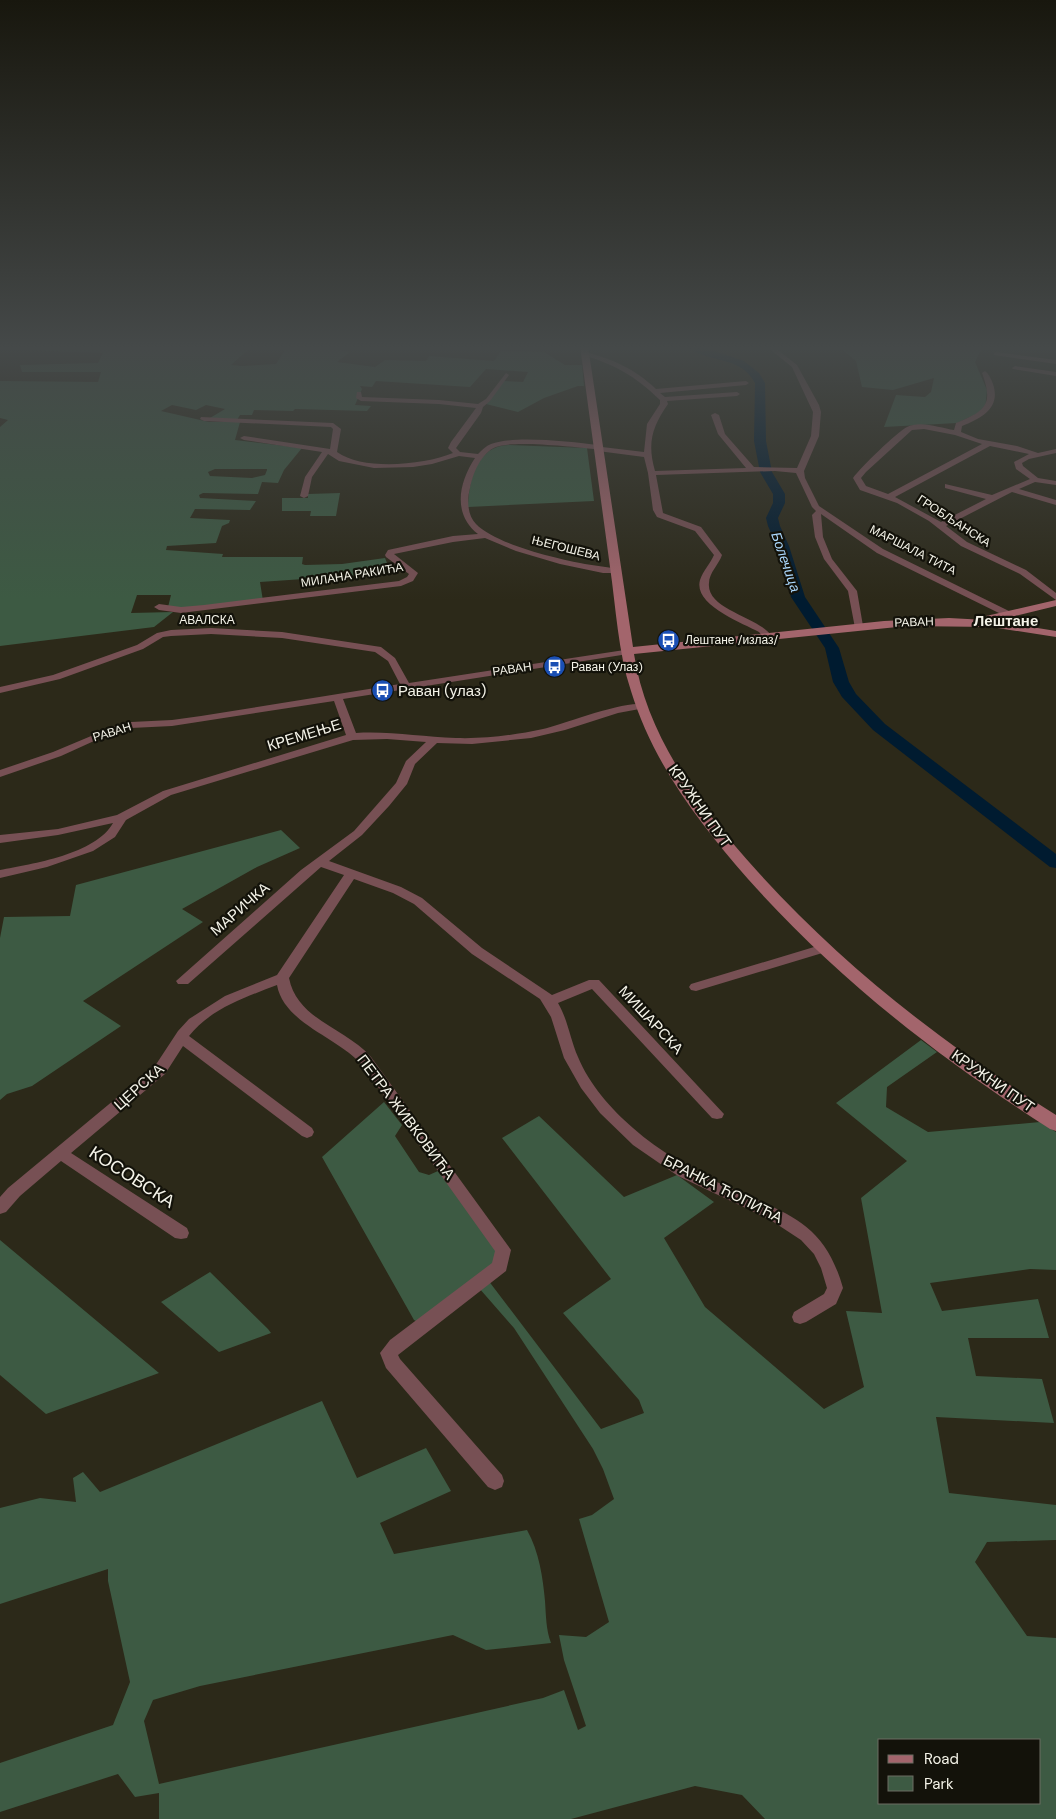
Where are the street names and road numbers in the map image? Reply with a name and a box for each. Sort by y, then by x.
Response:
street label: ГРОБЉАНСКА [914,491,994,551]
street label: МАРШАЛА ТИТА [867,521,959,579]
street label: ЊЕГОШЕВА [530,532,602,564]
street label: МИЛАНА РАКИЋА [300,559,404,591]
street label: АВАЛСКА [179,612,235,628]
street label: РАВАН [894,613,934,631]
street label: РАВАН [491,658,533,680]
street label: КРЕМЕЊЕ [265,714,343,756]
street label: РАВАН [91,719,133,745]
street label: КРУЖНИ ПУТ [664,761,736,851]
street label: МАРИЧКА [206,878,274,940]
street label: МИШАРСКА [614,982,688,1058]
street label: КРУЖНИ ПУТ [948,1045,1038,1117]
street label: ПЕТРА ЖИВКОВИЋА [352,1051,460,1183]
street label: ЦЕРСКА [110,1059,168,1115]
street label: КОСОВСКА [84,1140,180,1214]
street label: БРАНКА ЋОПИЋА [660,1150,786,1228]

